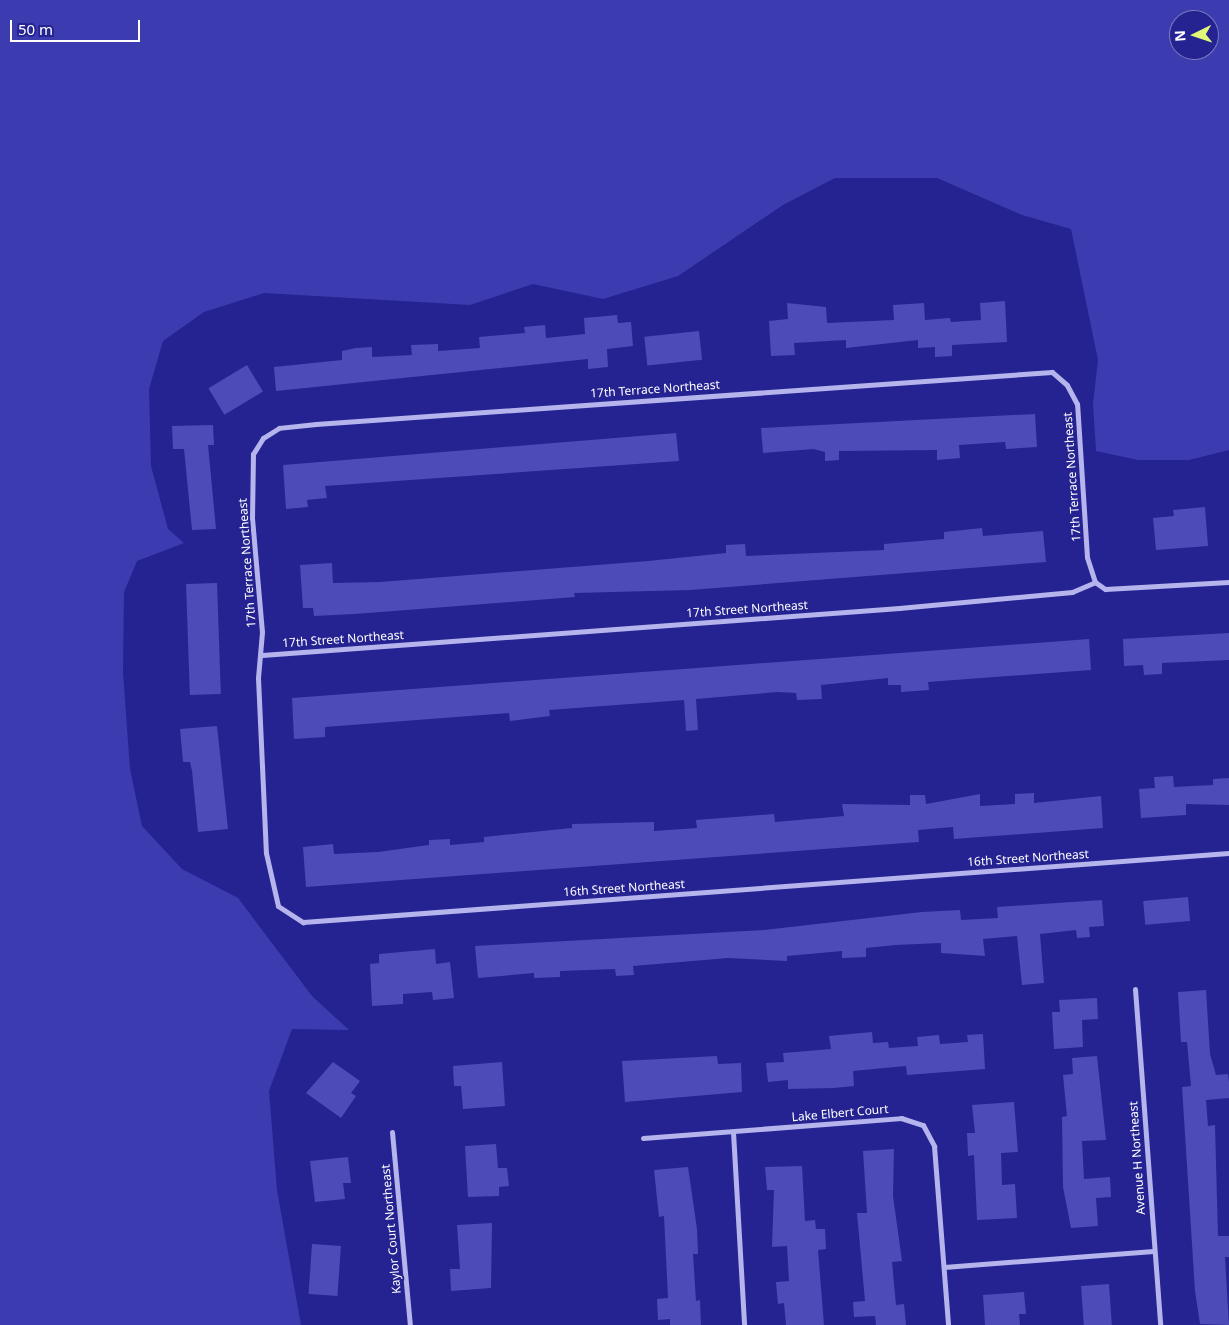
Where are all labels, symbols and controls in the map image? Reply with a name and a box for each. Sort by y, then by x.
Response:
scale bar [12,10,142,42]
north arrow [1169,10,1219,60]
text: 50 m [18,19,53,39]
text: N [1170,30,1189,42]
street label: 17th Terrace Northeast [590,377,720,401]
street label: 17th Terrace Northeast [1060,412,1084,542]
street label: 17th Terrace Northeast [235,498,259,628]
street label: 17th Street Northeast [686,598,808,620]
street label: 17th Street Northeast [282,628,404,650]
street label: 16th Street Northeast [967,847,1089,869]
street label: 16th Street Northeast [563,877,685,899]
street label: Avenue H Northeast [1126,1101,1148,1215]
street label: Lake Elbert Court [791,1102,889,1124]
street label: Kaylor Court Northeast [378,1164,404,1294]

